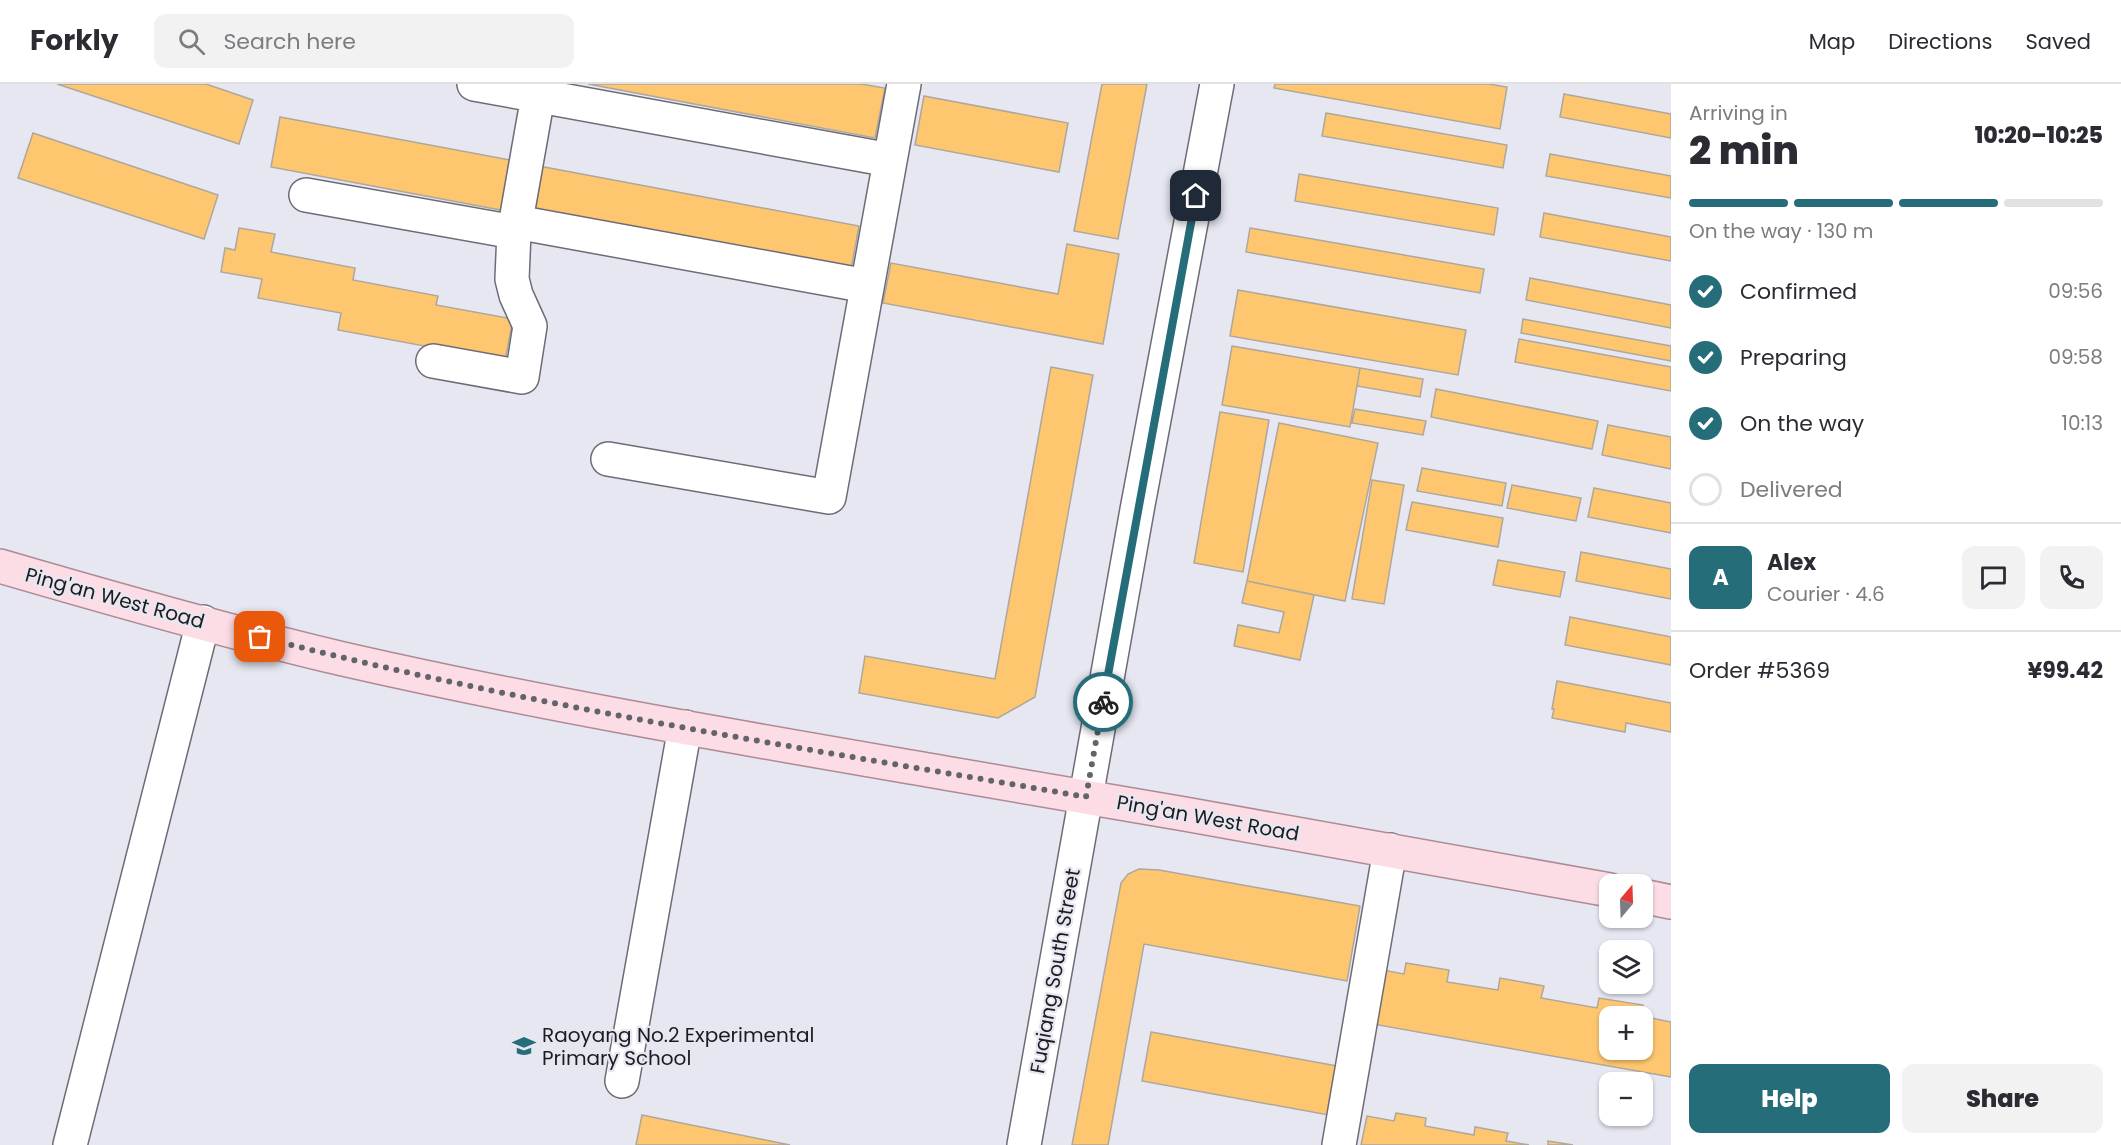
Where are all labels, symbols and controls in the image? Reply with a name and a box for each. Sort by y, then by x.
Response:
search box [154,14,574,68]
text: Forkly [30,21,118,60]
icon: search [175,25,208,58]
text: Search here [223,26,356,57]
text: Map [1809,27,1855,56]
text: Directions [1888,27,1992,56]
text: Saved [2025,27,2091,56]
text: Arriving in [1689,99,1788,127]
text: 10:20–10:25 [1975,120,2103,151]
text: 2 min [1689,123,1799,178]
pin [1170,170,1221,221]
icon: home [1179,179,1212,212]
text: On the way · 130 m [1689,217,1873,245]
icon: check [1689,275,1722,308]
text: Confirmed [1740,276,1857,307]
text: 09:56 [2048,277,2103,305]
icon: check [1689,341,1722,374]
text: Preparing [1740,342,1847,373]
text: 09:58 [2048,343,2103,371]
icon: check [1689,407,1722,440]
text: On the way [1740,408,1864,439]
text: 10:13 [2062,409,2103,437]
text: Delivered [1740,474,1843,505]
button: chat [1962,546,2025,609]
button: phone [2040,546,2103,609]
text: Alex [1767,547,1816,578]
street label: Ping'an West Road [22,561,208,635]
text: A [1712,562,1729,593]
text: Courier · 4.6 [1767,580,1885,608]
pin [234,611,285,662]
icon: bag [243,620,276,653]
text: Order #5369 [1689,655,1830,686]
text: ¥99.42 [2028,655,2103,686]
courier [1073,672,1133,732]
icon: bike [1087,686,1120,719]
street label: Ping'an West Road [1115,788,1301,848]
street label: Fuqiang South Street [1023,866,1087,1076]
north arrow [1599,874,1653,928]
map controls [1599,874,1653,1126]
button: layers [1599,940,1653,994]
button: + [1599,1006,1653,1060]
place label: Raoyang No.2 Experimental Primary School [542,1021,814,1072]
school or university icon: Raoyang No.2 Experimental Primary School [511,1033,537,1059]
button: Help [1689,1064,1890,1133]
button: Share [1902,1064,2103,1133]
button: − [1599,1072,1653,1126]

